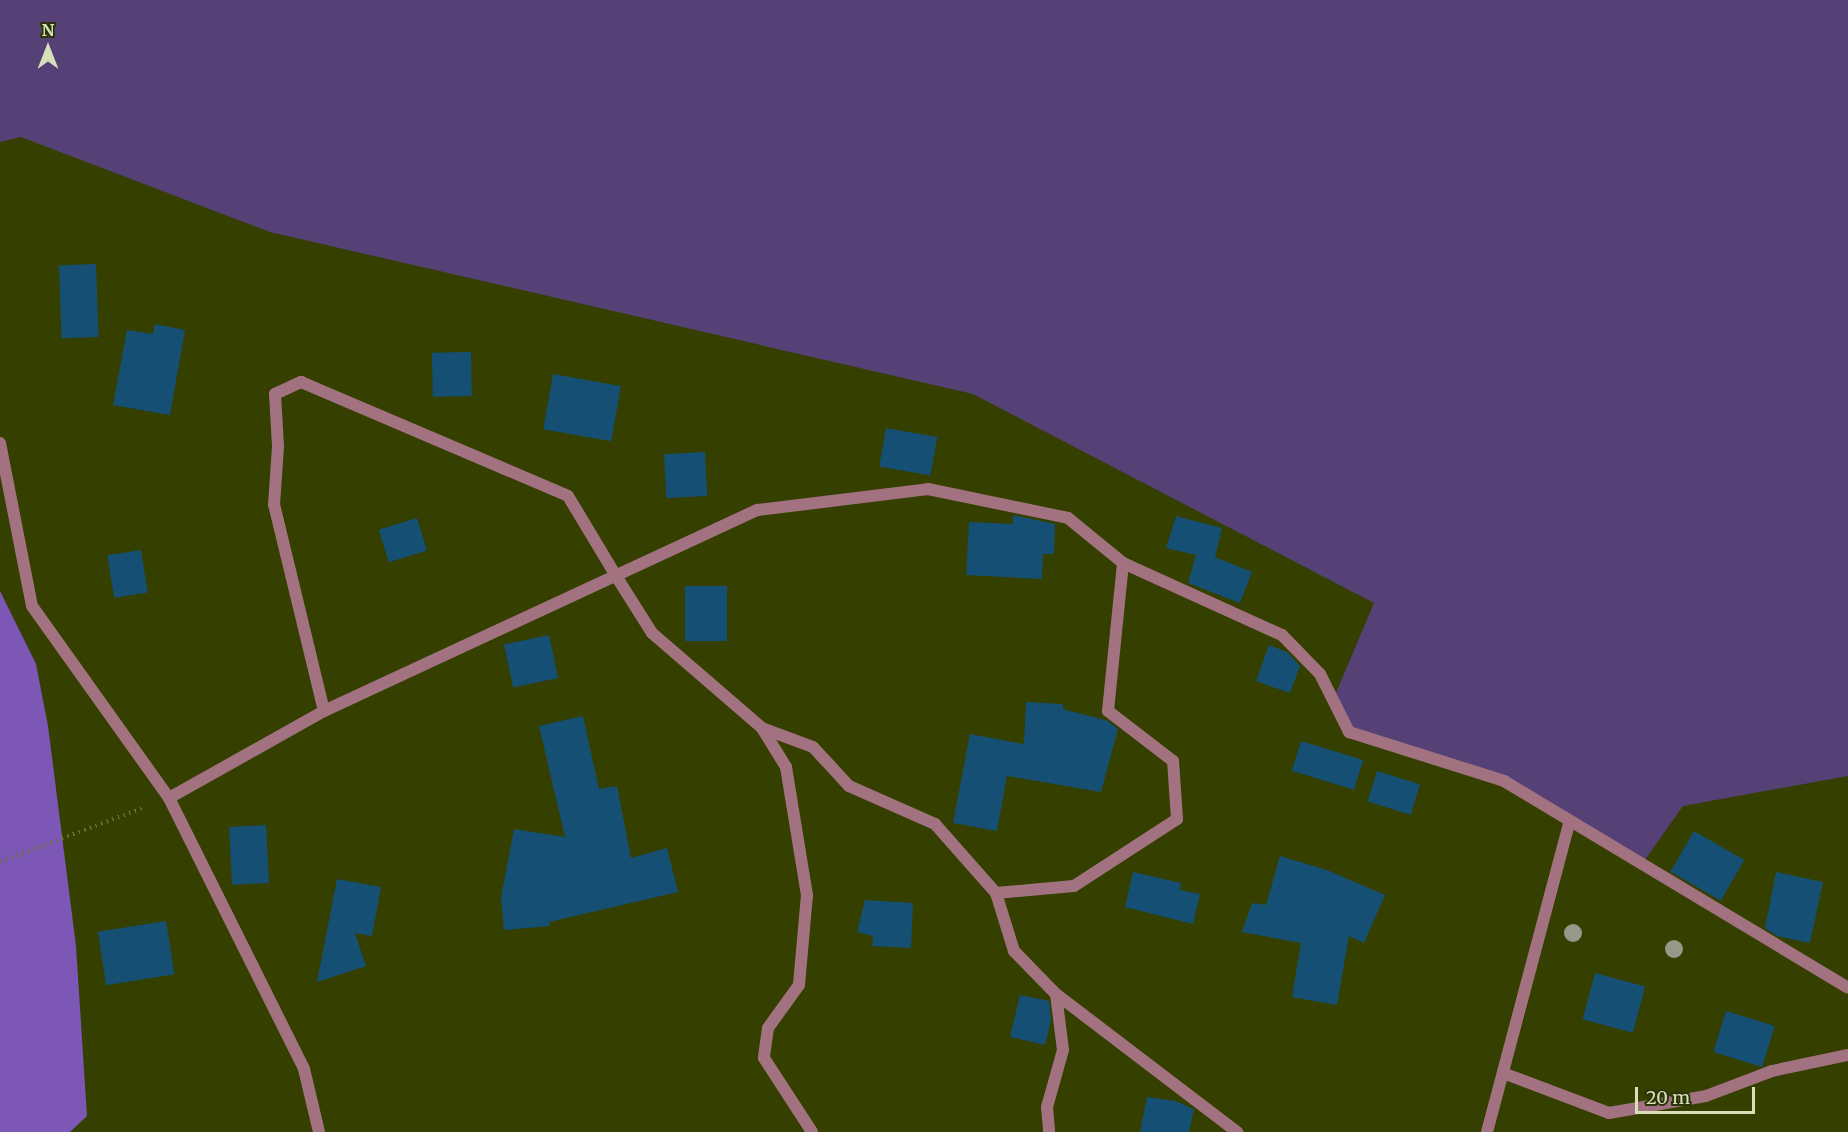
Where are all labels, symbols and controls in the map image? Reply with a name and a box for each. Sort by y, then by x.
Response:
north arrow [18,18,78,78]
text: N [42,20,54,40]
scale bar [1638,1075,1758,1113]
text: 20 m [1646,1086,1690,1109]

